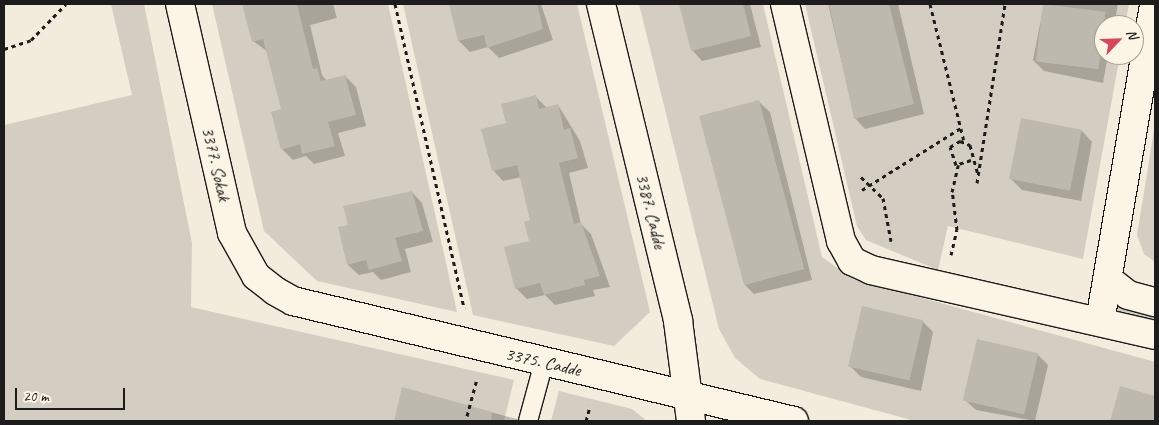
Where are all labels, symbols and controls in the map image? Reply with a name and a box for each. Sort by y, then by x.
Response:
north arrow [1094,15,1144,65]
text: N [1123,27,1142,42]
street label: 3377. Sokak [197,125,235,203]
street label: 3387. Cadde [631,171,671,251]
street label: 3375. Cadde [503,343,583,381]
scale bar [18,378,128,410]
text: 20 m [23,387,49,406]

